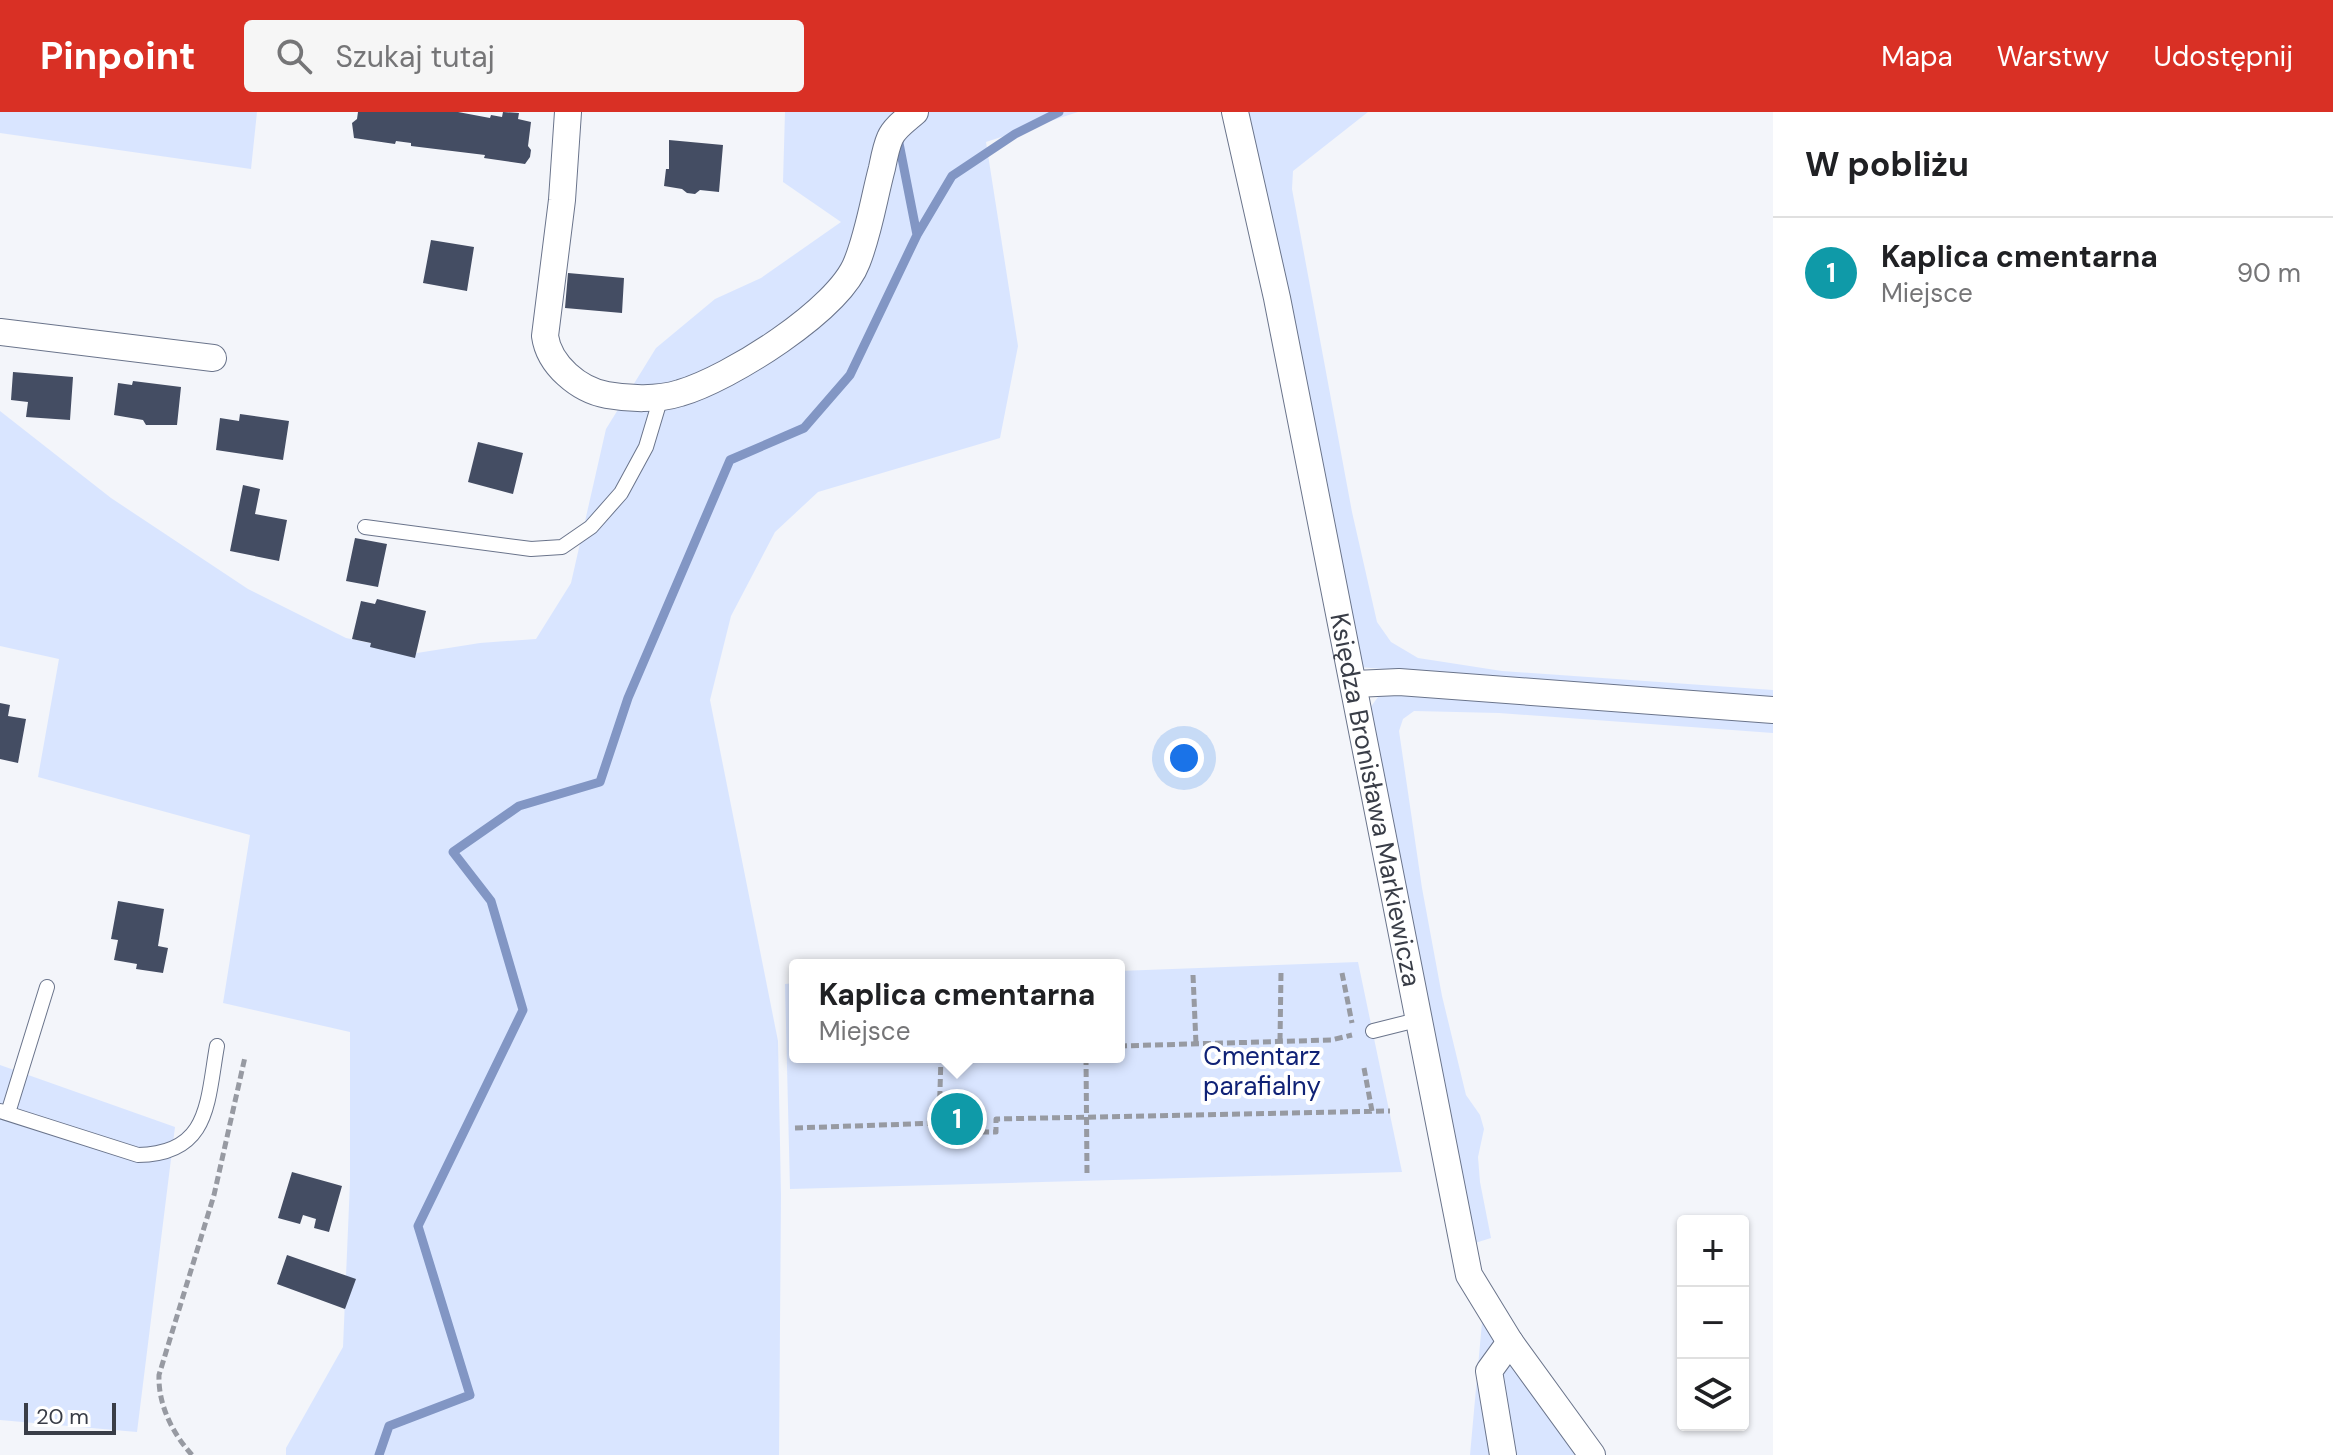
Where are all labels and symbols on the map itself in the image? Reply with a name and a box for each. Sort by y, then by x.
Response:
street label: Księdza Bronisława Markiewicza [1322,610,1429,989]
your location [1164,738,1204,778]
park label: Cmentarz parafialny [1203,1039,1321,1103]
pin: 1 [931,1089,983,1149]
scale bar [24,1399,116,1435]

